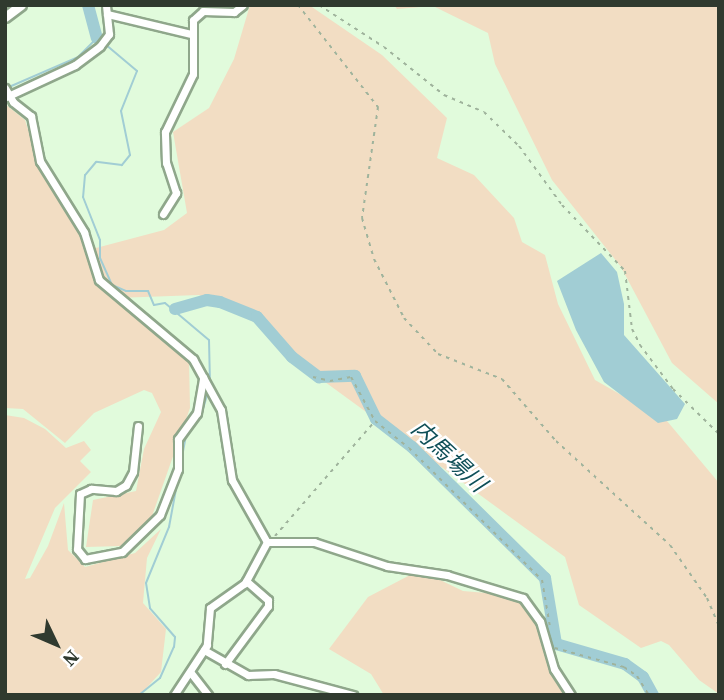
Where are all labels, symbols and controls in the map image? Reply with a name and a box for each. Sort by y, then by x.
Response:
water label: 内馬場川 [406,415,492,497]
north arrow [21,609,91,679]
text: N [57,645,85,673]

